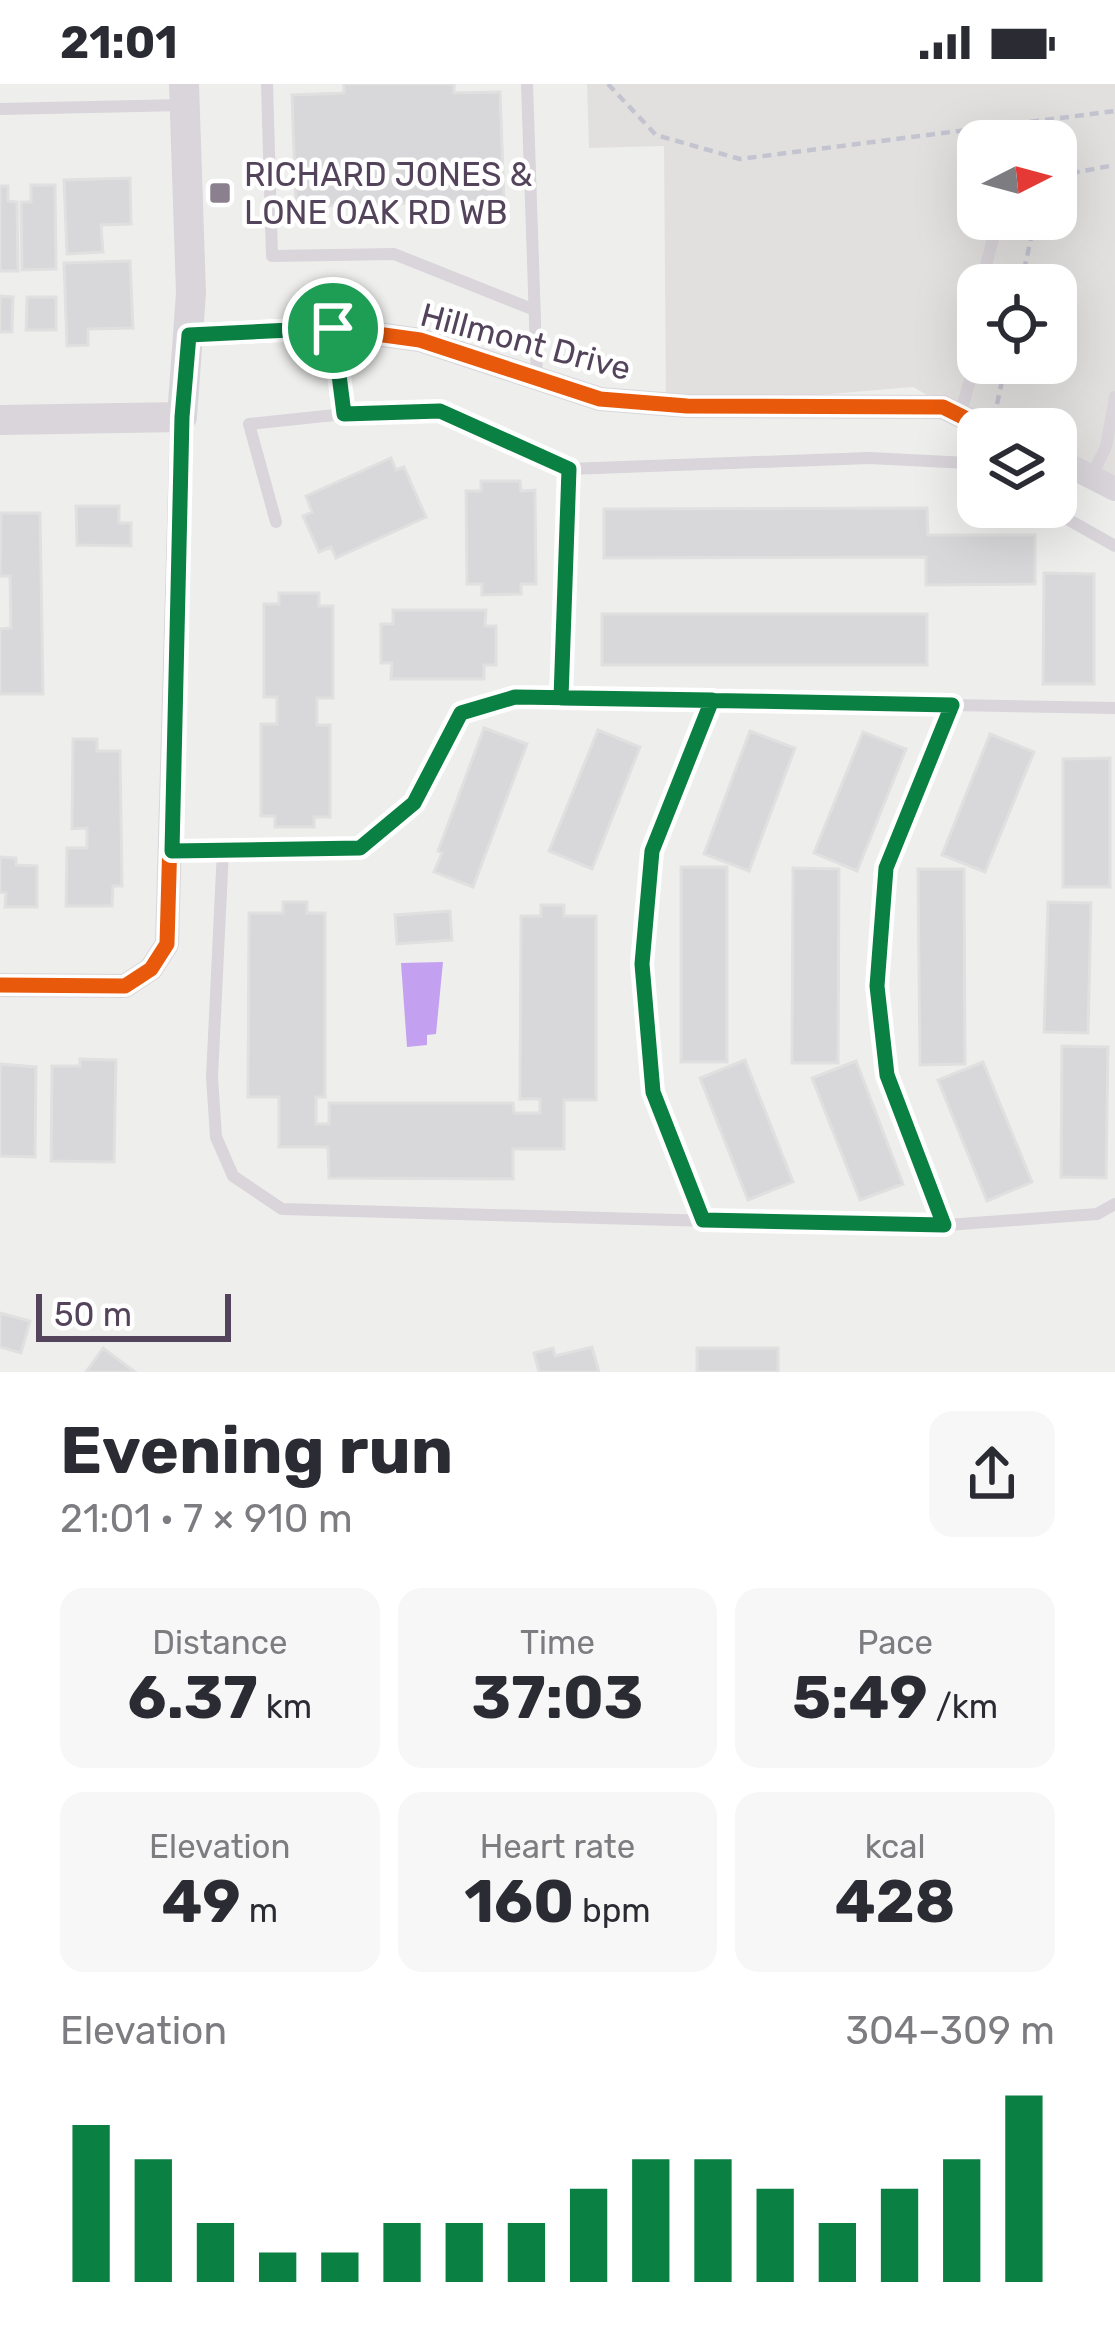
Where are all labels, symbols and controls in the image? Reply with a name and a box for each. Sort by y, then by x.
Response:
text: 21:01 [60,16,178,69]
north arrow [957,120,1077,240]
map controls [957,120,1077,528]
place label: RICHARD JONES & LONE OAK RD WB [244,155,533,232]
marker: RICHARD JONES & LONE OAK RD WB [207,180,233,206]
button: locate [957,264,1077,384]
pin [282,277,384,379]
icon: arrive [300,295,366,361]
street label: Hillmont Drive [416,295,635,388]
button: layers [957,408,1077,528]
scale bar [36,1288,231,1341]
text: 50 m [54,1295,132,1334]
text: Evening run [60,1411,453,1490]
button: share [929,1411,1055,1537]
text: 21:01 · 7 × 910 m [60,1496,353,1542]
text: Distance [152,1623,288,1662]
text: Time [520,1623,595,1662]
text: Pace [857,1623,933,1662]
text: 6.37 [128,1662,258,1733]
text: 37:03 [472,1662,643,1733]
text: 5:49 [792,1662,928,1733]
text: km [258,1687,312,1726]
text: /km [928,1687,998,1726]
text: Elevation [149,1827,291,1866]
text: Heart rate [480,1827,635,1866]
text: kcal [865,1827,926,1866]
text: 49 [162,1866,241,1937]
text: 160 [464,1866,574,1937]
text: 428 [835,1866,955,1937]
text: m [241,1891,278,1930]
text: bpm [574,1891,651,1930]
text: Elevation [60,2008,227,2054]
text: 304–309 m [845,2008,1055,2054]

